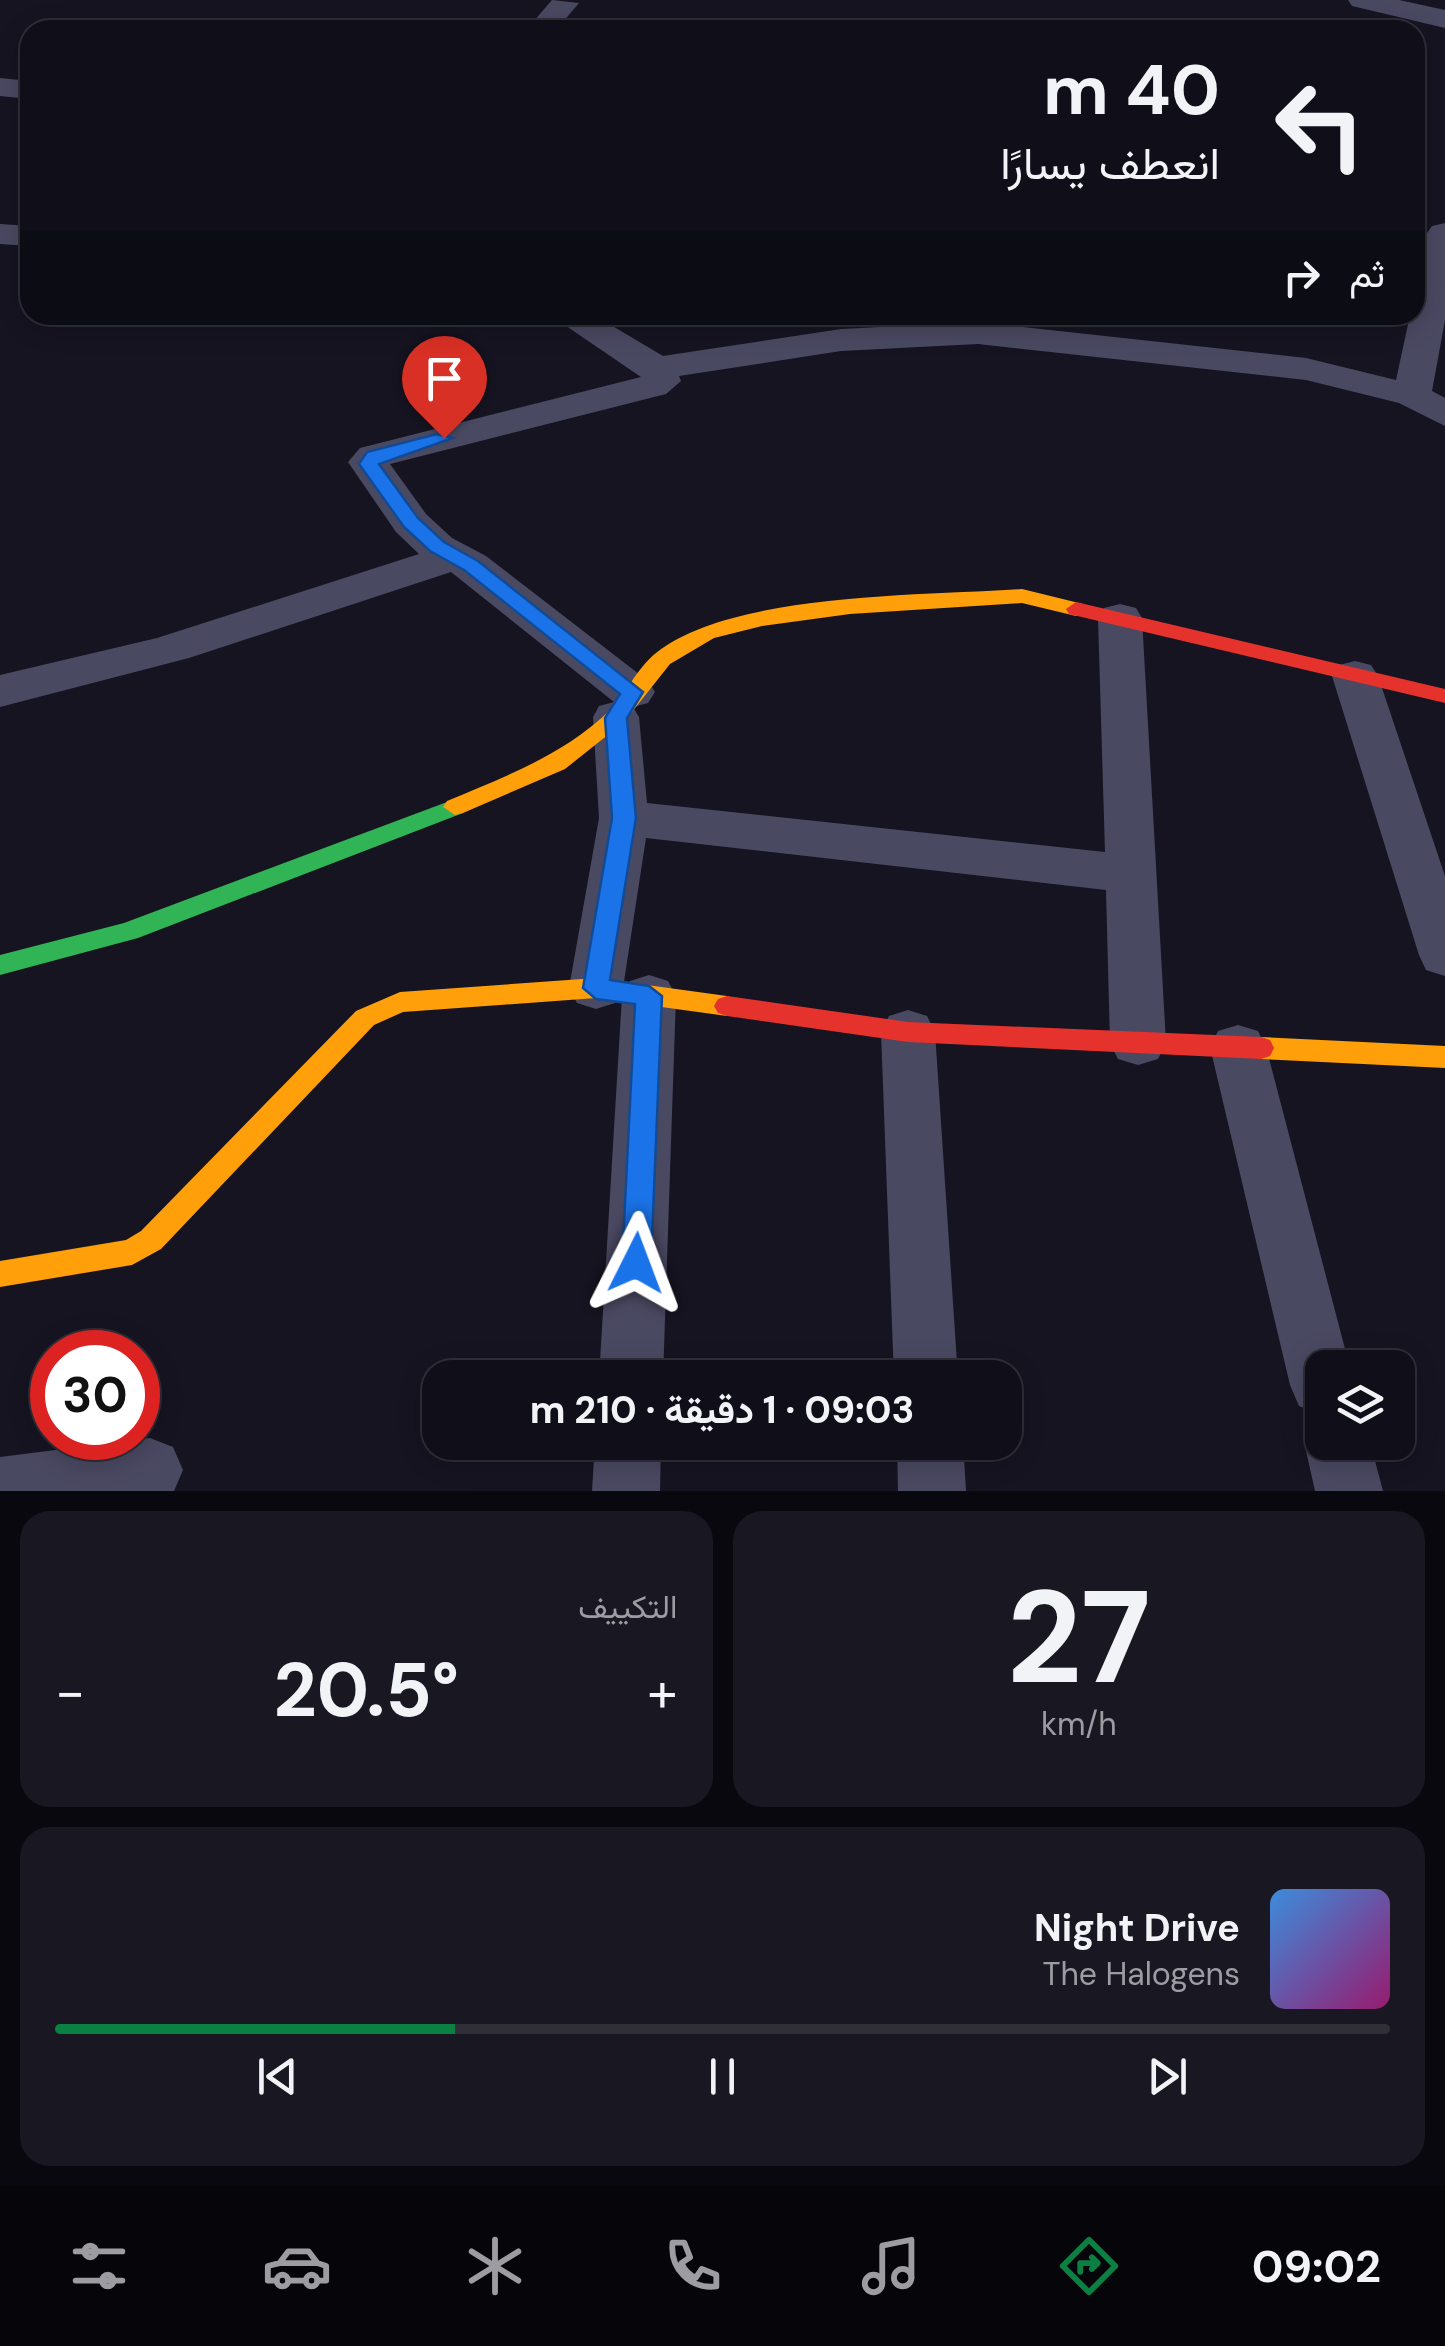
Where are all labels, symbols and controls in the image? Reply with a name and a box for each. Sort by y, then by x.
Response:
text: 40 m [1043,45,1220,136]
icon: left [1255,60,1385,190]
text: انعطف يسارًا [1000,134,1220,193]
text: ثم [1349,249,1385,299]
icon: right [1274,250,1329,305]
pin [402,336,487,439]
icon: arrive [417,351,472,406]
position arrow [584,1211,688,1315]
speed limit sign: 30 [30,1330,160,1460]
map controls [1305,1350,1415,1460]
button: layers [1305,1350,1415,1460]
text: 09:03 · 1 دقيقة · 210 m [530,1385,914,1435]
text: 27 [1007,1553,1151,1722]
text: التكييف [578,1586,678,1628]
text: 20.5° [273,1642,459,1739]
text: − [55,1656,85,1728]
text: + [647,1656,677,1728]
text: km/h [1041,1703,1117,1745]
text: Night Drive [1034,1903,1240,1953]
text: The Halogens [1042,1953,1240,1995]
icon: previous [250,2049,305,2104]
icon: pause [695,2049,750,2104]
icon: next [1140,2049,1195,2104]
icon: filters [64,2231,134,2301]
icon: car [262,2231,332,2301]
icon: climate [460,2231,530,2301]
icon: phone [658,2231,728,2301]
icon: music [856,2231,926,2301]
icon: directions [1054,2231,1124,2301]
text: 09:02 [1252,2237,1381,2296]

